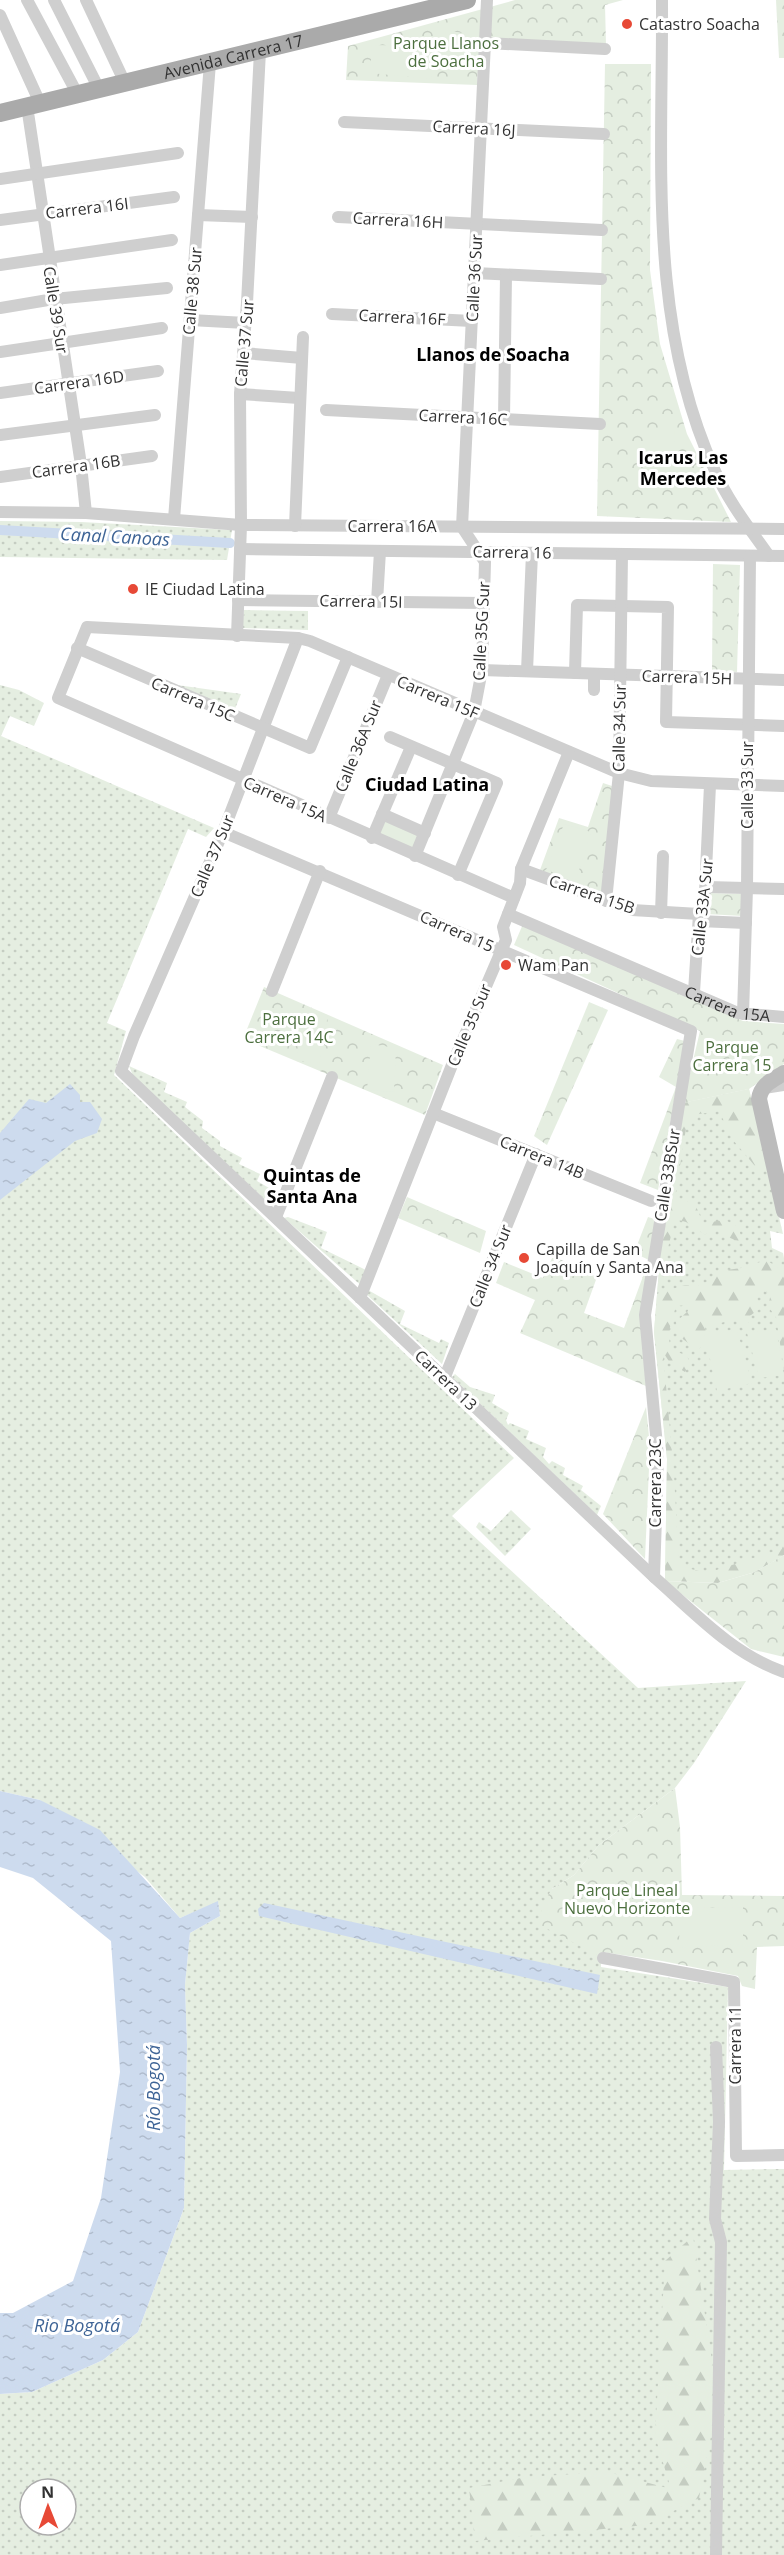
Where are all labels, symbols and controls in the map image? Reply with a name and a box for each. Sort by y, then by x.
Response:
place label: Catastro Soacha [639,13,760,35]
marker: Catastro Soacha [620,17,634,31]
street label: Avenida Carrera 17 [161,29,305,84]
park label: Parque Llanos de Soacha [393,32,499,72]
street label: Carrera 16J [432,115,516,141]
street label: Carrera 16I [44,192,130,224]
street label: Carrera 16H [352,207,444,233]
street label: Calle 36 Sur [461,233,487,322]
street label: Calle 38 Sur [177,246,207,336]
street label: Calle 39 Sur [38,265,74,356]
street label: Calle 37 Sur [229,298,259,388]
street label: Carrera 16F [358,304,446,330]
district label: Llanos de Soacha [416,342,570,366]
street label: Carrera 16D [33,365,125,399]
street label: Carrera 16C [418,404,508,430]
district label: Icarus Las Mercedes [638,445,728,490]
street label: Carrera 16B [30,449,122,483]
street label: Carrera 16A [347,515,437,537]
water label: Canal Canoas [60,521,171,551]
street label: Carrera 16 [472,540,552,564]
place label: IE Ciudad Latina [145,578,265,600]
street label: Calle 35G Sur [467,580,495,681]
marker: IE Ciudad Latina [126,582,140,596]
street label: Carrera 15I [319,589,403,613]
street label: Carrera 15H [641,664,733,690]
street label: Carrera 15F [394,670,482,724]
street label: Carrera 15C [148,671,238,727]
street label: Calle 34 Sur [607,683,631,772]
street label: Calle 36A Sur [329,696,387,796]
street label: Calle 33 Sur [736,741,758,829]
street label: Carrera 15A [240,771,331,828]
district label: Ciudad Latina [365,772,489,796]
street label: Calle 37 Sur [185,811,239,901]
street label: Calle 33A Sur [686,857,718,957]
street label: Carrera 15B [546,869,638,919]
street label: Carrera 15 [416,905,498,957]
place label: Wam Pan [518,954,589,976]
marker: Wam Pan [499,958,513,972]
street label: Calle 35 Sur [442,980,496,1070]
street label: Carrera 15A [681,980,772,1027]
park label: Parque Carrera 14C [245,1008,334,1048]
park label: Parque Carrera 15 [693,1036,771,1076]
street label: Calle 33BSur [649,1126,685,1223]
street label: Carrera 14B [497,1130,587,1184]
district label: Quintas de Santa Ana [263,1163,361,1208]
street label: Calle 34 Sur [463,1221,517,1311]
place label: Capilla de San Joaquín y Santa Ana [534,1238,684,1278]
marker: Capilla de San Joaquín y Santa Ana [517,1251,531,1265]
street label: Carrera 13 [410,1345,482,1415]
street label: Carrera 23C [644,1439,666,1528]
park label: Parque Lineal Nuevo Horizonte [564,1879,690,1919]
street label: Carrera 11 [724,2006,746,2084]
water label: Río Bogotá [141,2045,165,2131]
water label: Rio Bogotá [34,2313,120,2337]
north arrow [18,2477,78,2537]
text: N [41,2481,54,2503]

